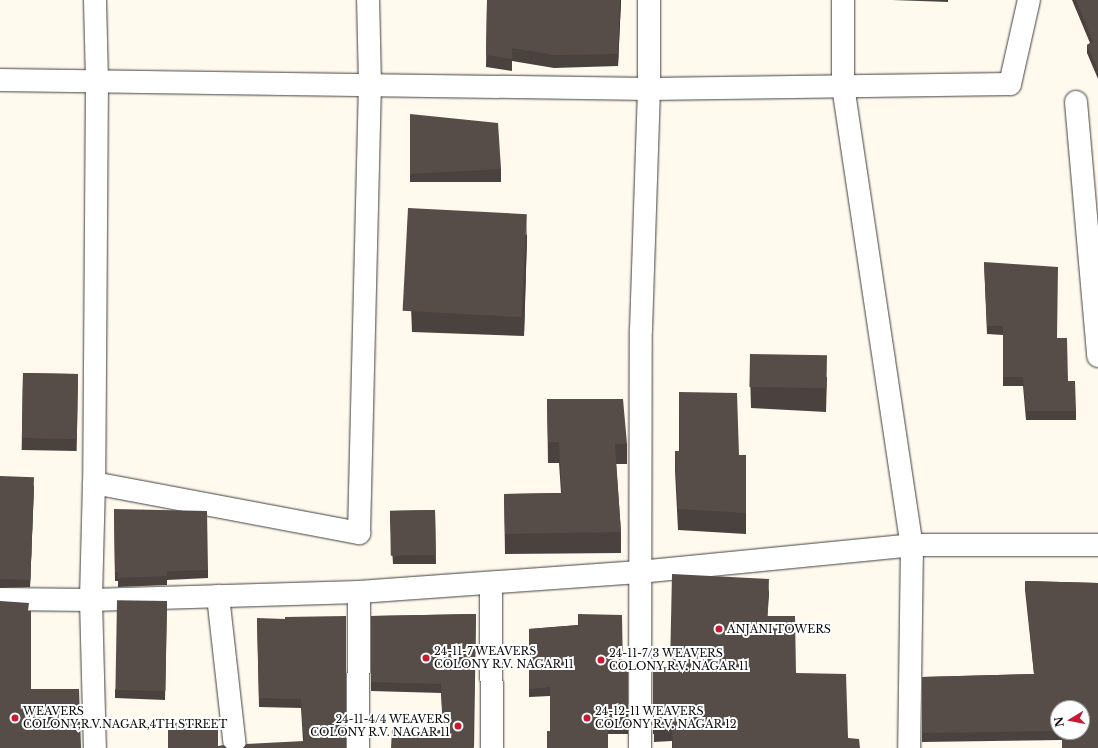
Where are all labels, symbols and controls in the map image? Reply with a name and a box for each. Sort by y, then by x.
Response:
place label: ANJANI TOWERS [727,622,831,636]
marker: ANJANI TOWERS [714,624,724,634]
place label: 24-11-7 WEAVERS COLONY R.V. NAGAR 11 [434,645,574,671]
place label: 24-11-7/3 WEAVERS COLONY R.V. NAGAR 11 [609,647,749,673]
marker: 24-11-7 WEAVERS COLONY R.V. NAGAR 11 [421,653,431,663]
marker: 24-11-7/3 WEAVERS COLONY R.V. NAGAR 11 [596,655,606,665]
north arrow [1050,700,1090,740]
place label: WEAVERS COLONY,R.V.NAGAR,4TH STREET [23,705,227,731]
place label: 24-12-11 WEAVERS COLONY R.V. NAGAR 12 [595,705,737,731]
marker: WEAVERS COLONY,R.V.NAGAR,4TH STREET [10,713,20,723]
place label: 24-11-4/4 WEAVERS COLONY R.V. NAGAR 11 [310,713,450,739]
marker: 24-12-11 WEAVERS COLONY R.V. NAGAR 12 [582,713,592,723]
text: N [1051,716,1067,728]
marker: 24-11-4/4 WEAVERS COLONY R.V. NAGAR 11 [453,721,463,731]

